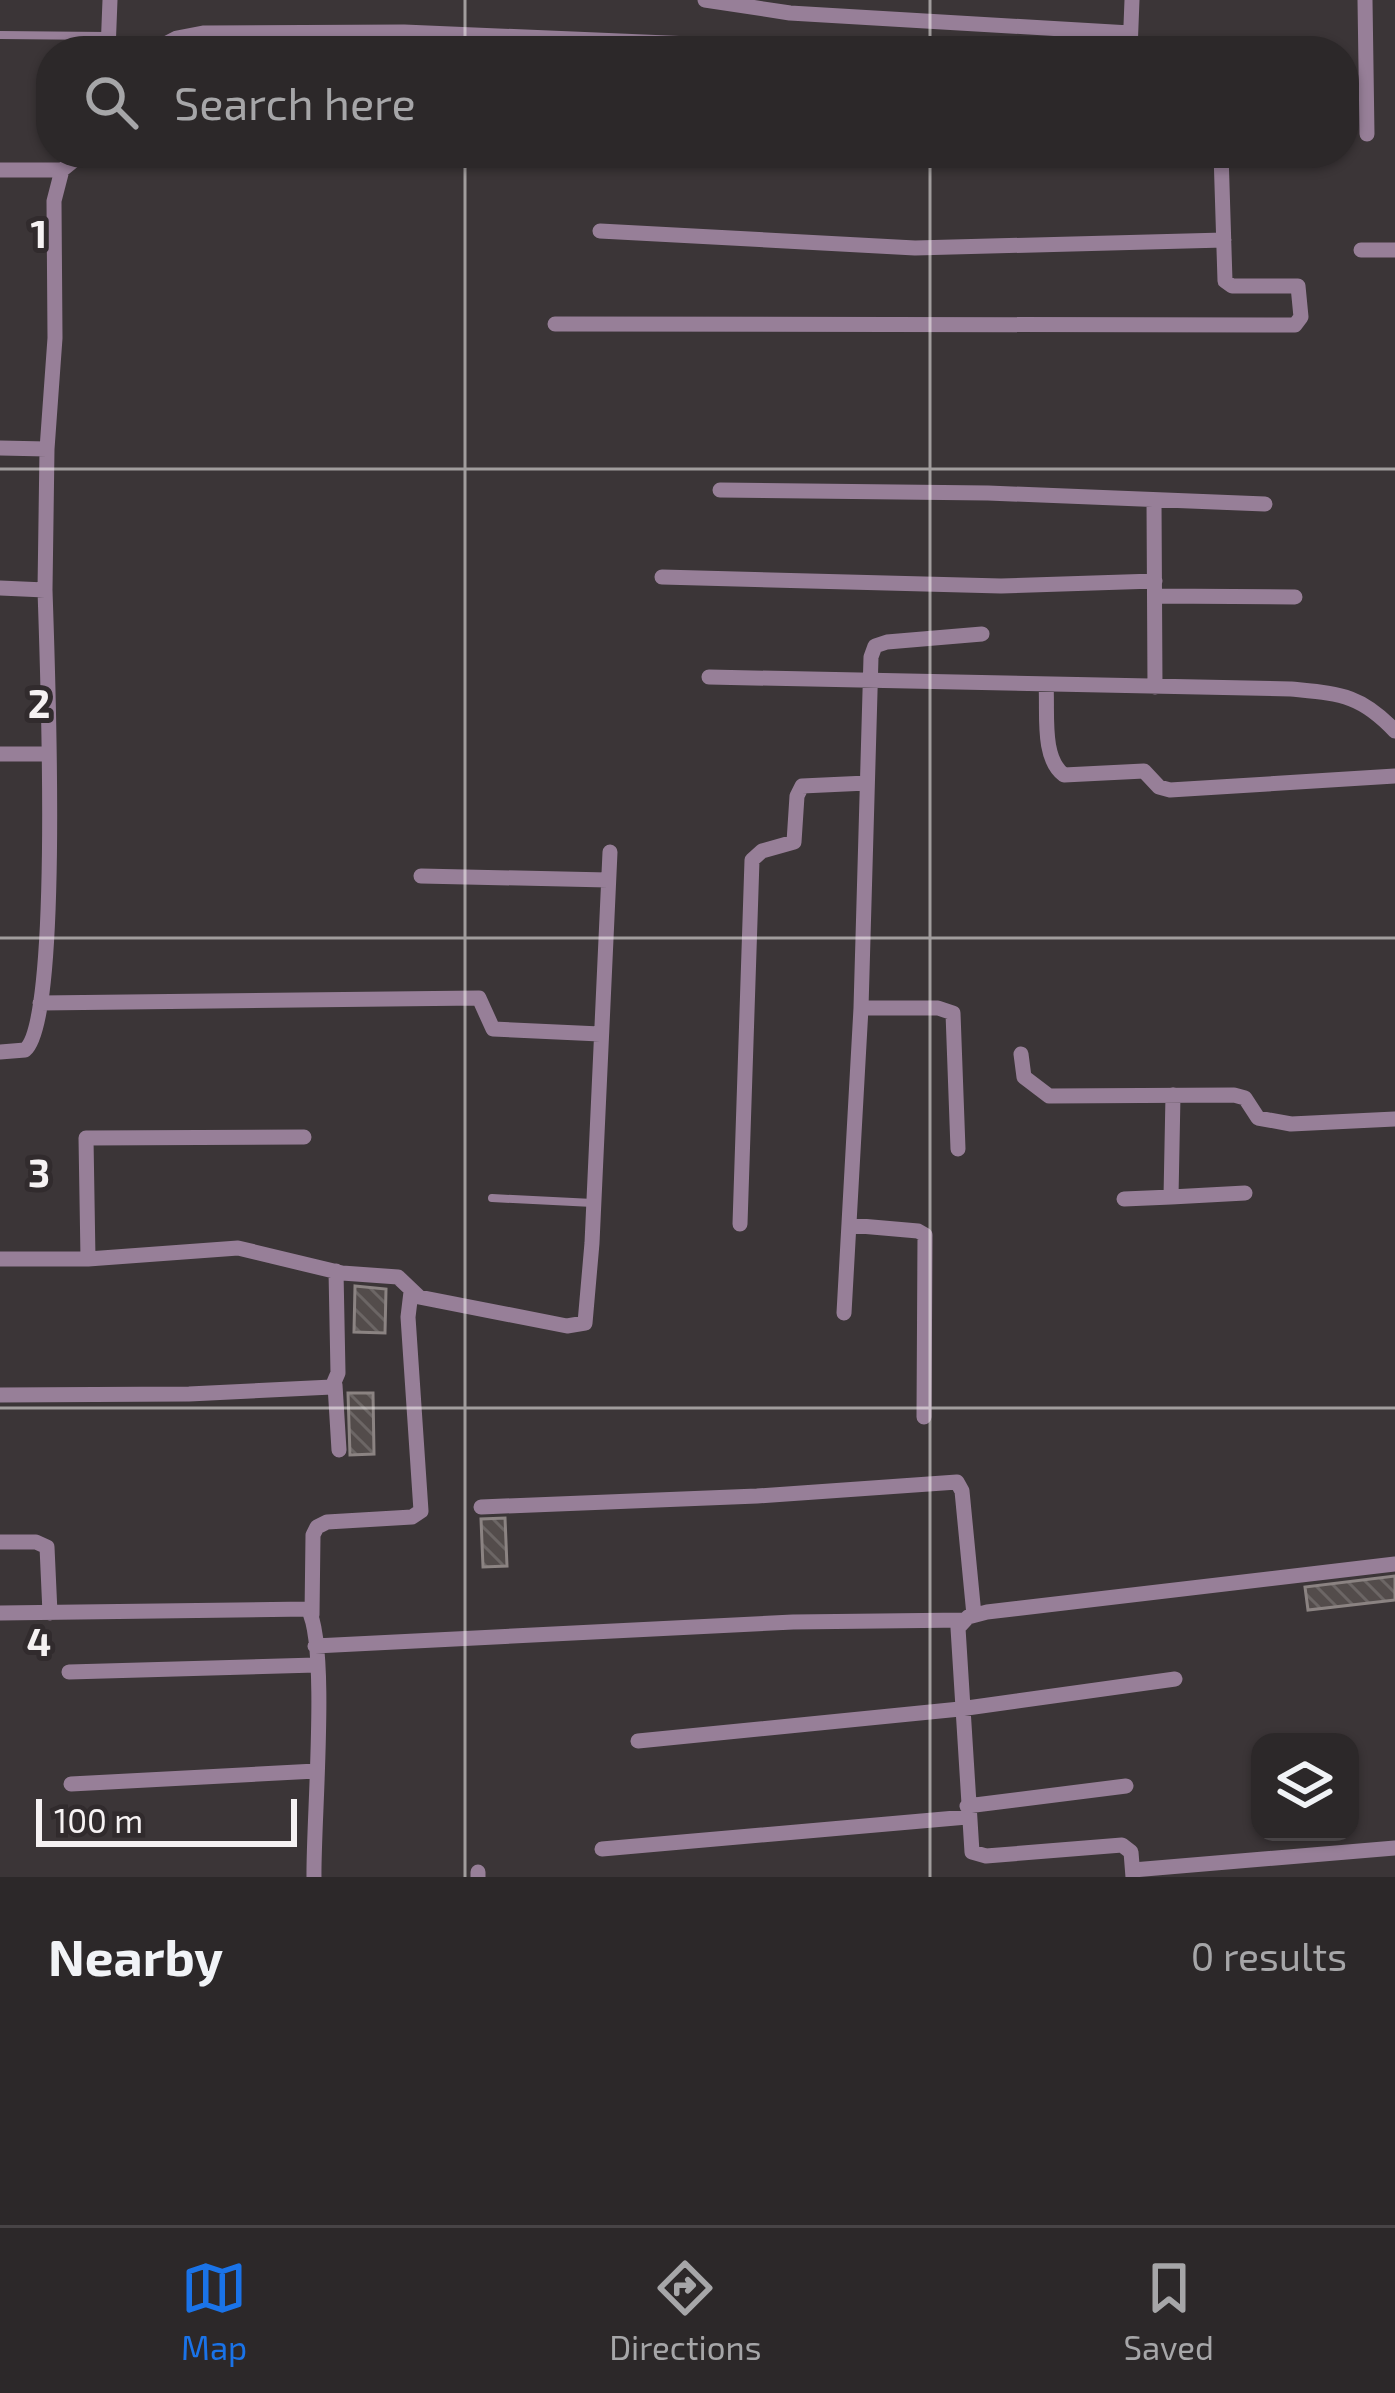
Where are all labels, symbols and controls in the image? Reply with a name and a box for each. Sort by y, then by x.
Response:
search box [36,36,1359,168]
icon: search [78,69,144,135]
text: Search here [174,75,416,129]
text: 1 [31,209,47,256]
text: 2 [28,679,50,726]
text: 3 [28,1148,50,1195]
text: 4 [27,1617,51,1664]
map controls [1251,1733,1359,1841]
button: layers [1251,1733,1359,1841]
scale bar [36,1793,297,1846]
text: 100 m [54,1800,143,1840]
text: Nearby [48,1925,223,1986]
text: 0 results [1191,1932,1347,1979]
tab: Map [181,2255,247,2367]
tab: Directions [609,2255,761,2367]
tab: Saved [1123,2255,1214,2367]

